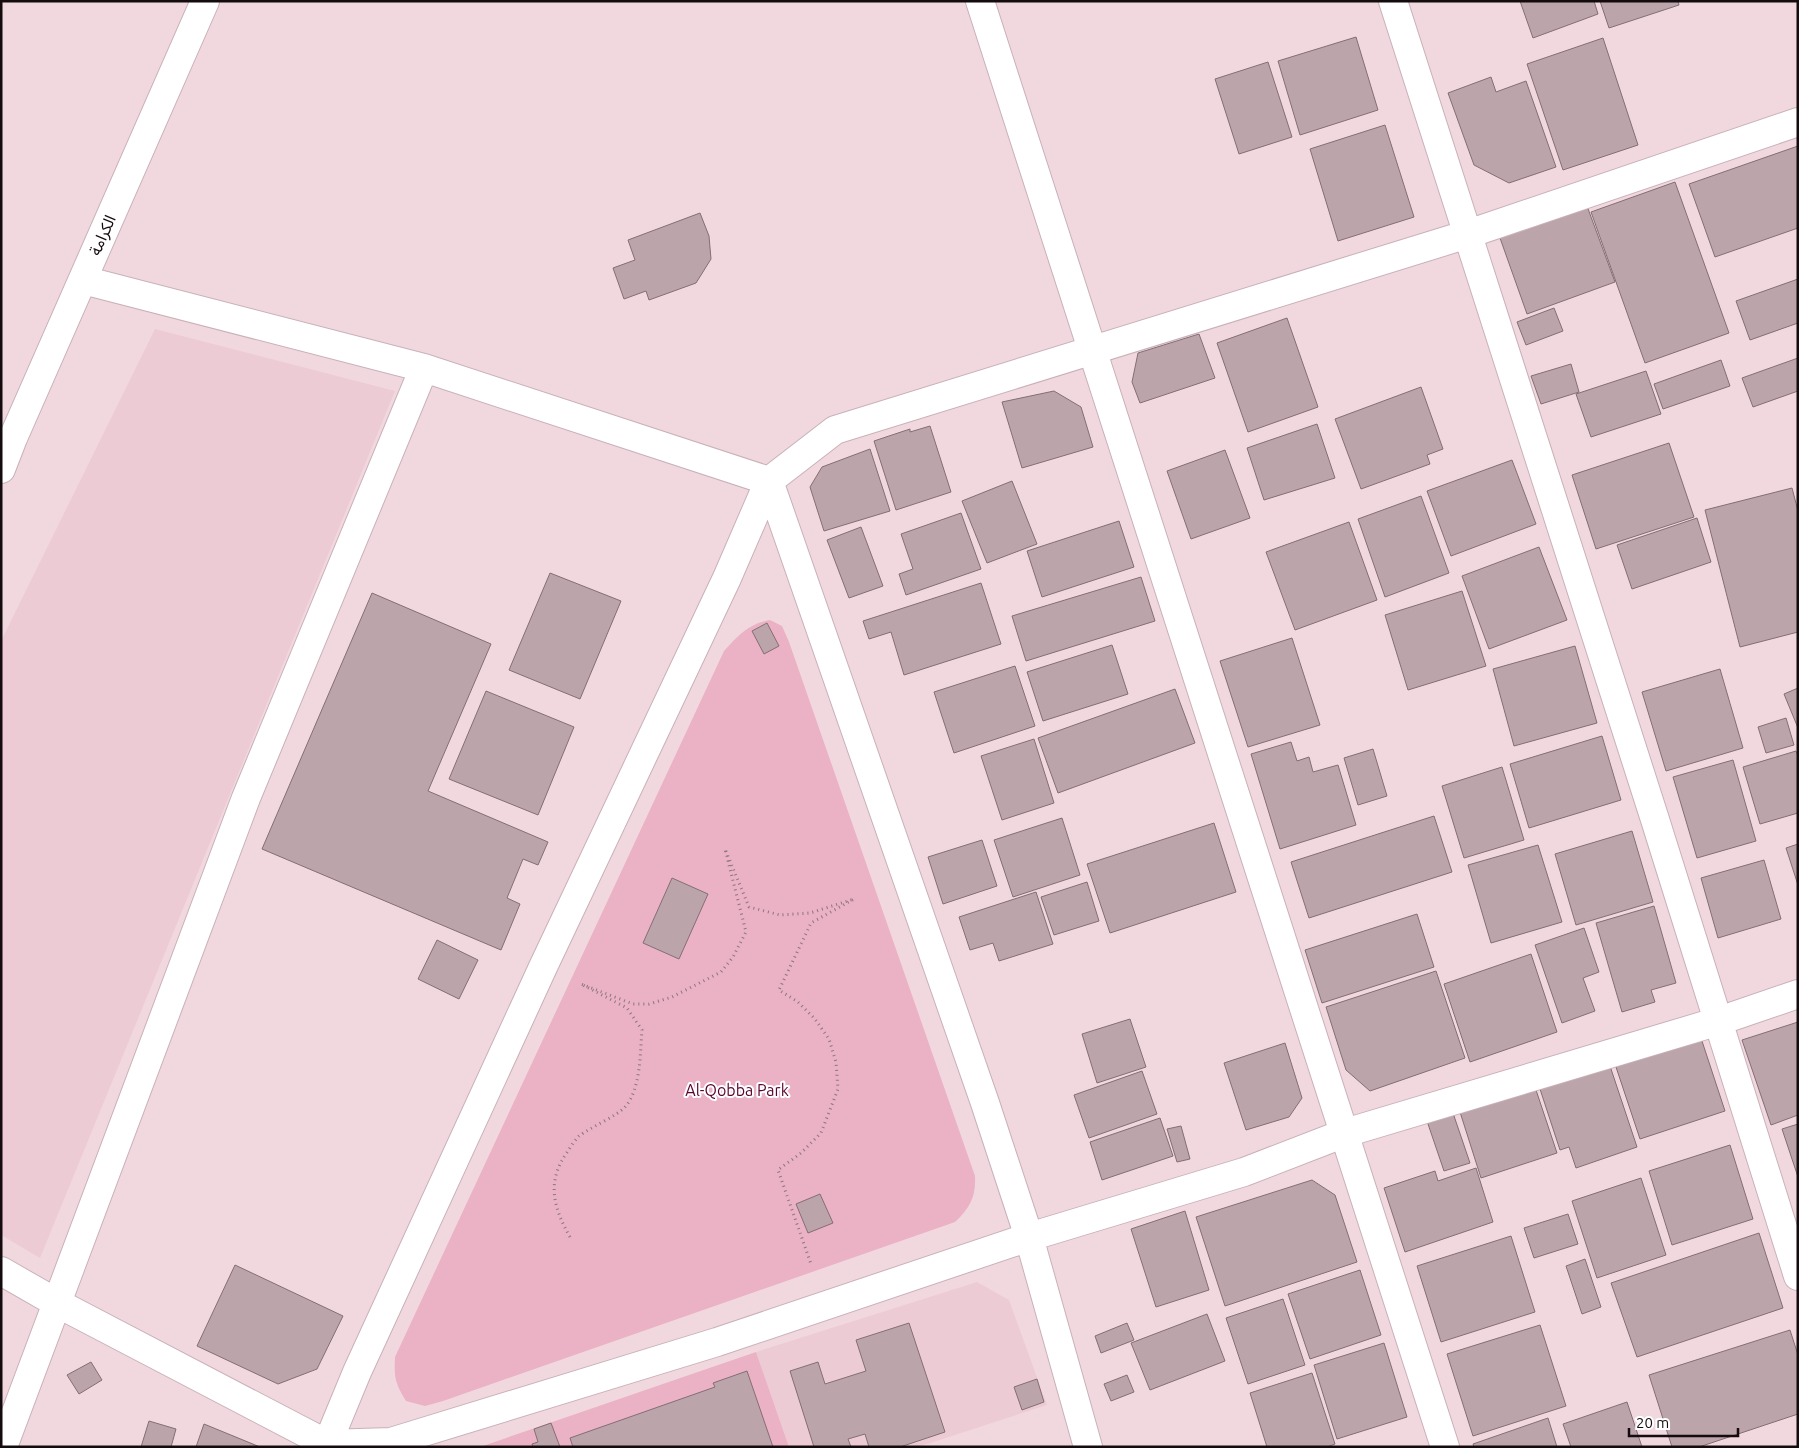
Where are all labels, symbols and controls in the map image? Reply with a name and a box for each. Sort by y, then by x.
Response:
street label: الكرامة [85,212,120,258]
park label: Al-Qobba Park [685,1081,789,1099]
scale bar [1629,1406,1738,1438]
text: 20 m [1636,1414,1669,1431]

